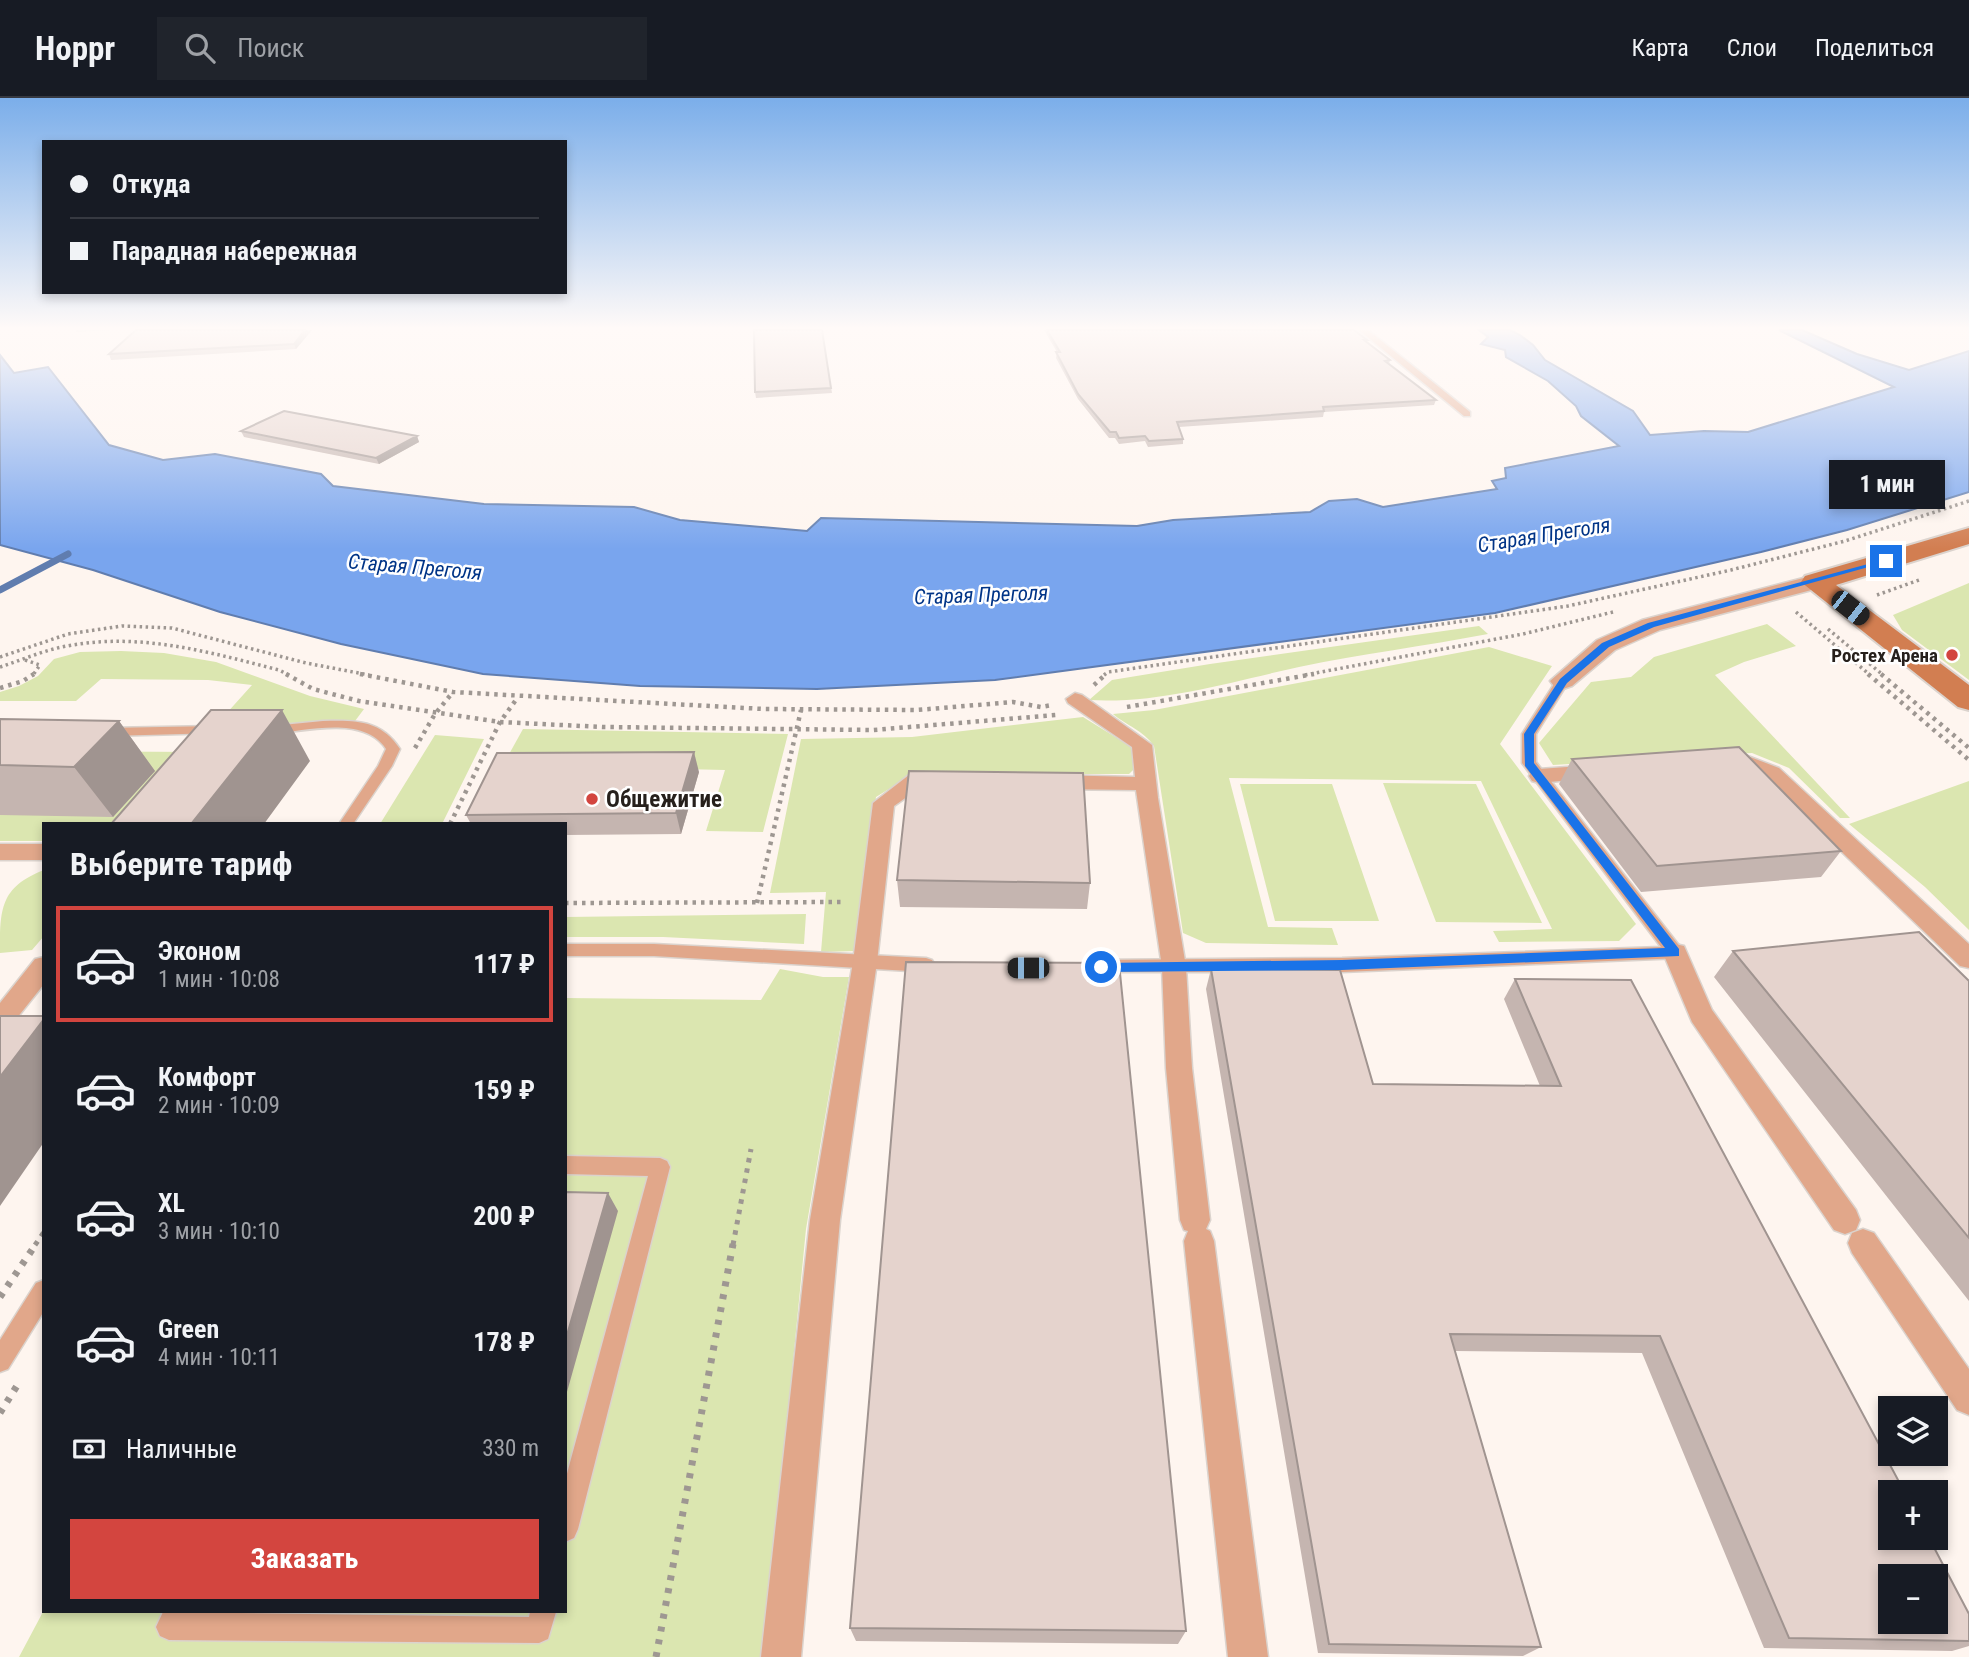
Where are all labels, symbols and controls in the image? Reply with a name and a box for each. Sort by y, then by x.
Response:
search box [157,17,647,80]
text: Hoppr [35,29,115,68]
icon: search [181,29,219,67]
text: Поиск [237,33,304,63]
text: Карта [1631,34,1689,62]
text: Слои [1727,34,1777,62]
text: Поделиться [1815,34,1934,62]
text: Откуда [112,169,190,199]
text: Парадная набережная [112,236,357,266]
callout: 1 мин [1828,460,1944,508]
text: 1 мин [1859,471,1915,498]
water label: Старая Преголя [1476,513,1612,557]
route end [1870,545,1902,577]
water label: Старая Преголя [347,549,483,585]
water label: Старая Преголя [914,581,1049,609]
car [1827,587,1874,629]
place label: Ростех Арена [1831,644,1938,667]
marker: Ростех Арена [1944,647,1960,663]
place label: Общежитие [606,786,722,813]
marker: Общежитие [584,791,600,807]
text: Выберите тариф [70,845,292,883]
icon: car [74,933,137,996]
text: Эконом [158,936,241,966]
text: 117 ₽ [473,949,535,979]
route start [1085,951,1117,983]
car [1008,958,1050,979]
text: 1 мин · 10:08 [158,966,280,993]
icon: car [74,1059,137,1122]
text: Комфорт [158,1062,256,1092]
text: 159 ₽ [473,1075,535,1105]
text: 2 мин · 10:09 [158,1092,280,1119]
icon: car [74,1185,137,1248]
text: XL [158,1188,185,1218]
text: 200 ₽ [473,1201,535,1231]
text: 3 мин · 10:10 [158,1218,280,1245]
icon: car [74,1311,137,1374]
text: Green [158,1314,219,1344]
text: 178 ₽ [473,1327,535,1357]
text: 4 мин · 10:11 [158,1344,280,1371]
map controls [1878,1396,1948,1634]
button: layers [1878,1396,1948,1466]
icon: cash [70,1430,108,1468]
text: Наличные [126,1434,237,1464]
text: 330 m [482,1435,539,1462]
button: + [1878,1480,1948,1550]
button: Заказать [70,1519,539,1599]
button: − [1878,1564,1948,1634]

